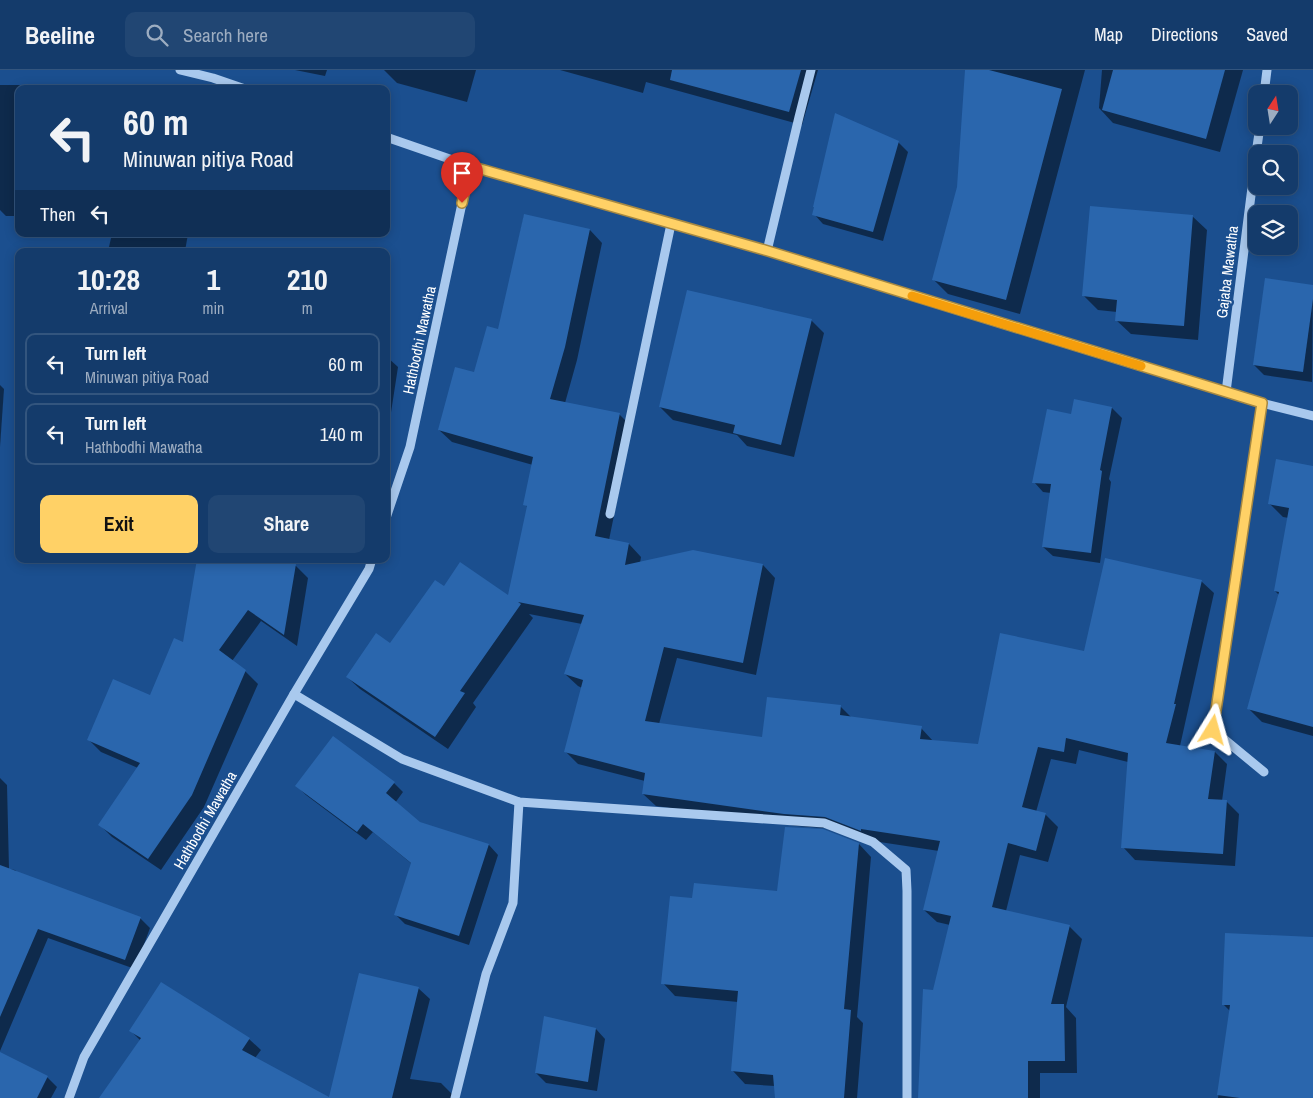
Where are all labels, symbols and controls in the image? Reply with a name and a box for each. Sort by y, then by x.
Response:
search box [125,12,475,57]
text: Beeline [25,19,95,51]
icon: search [143,21,171,49]
text: Search here [183,22,268,48]
text: Map [1094,22,1123,47]
text: Directions [1151,22,1218,47]
text: Saved [1246,22,1288,47]
north arrow [1248,85,1298,135]
map controls [1248,85,1298,255]
text: 60 m [123,99,188,146]
icon: left [40,105,105,170]
text: Minuwan pitiya Road [123,144,293,174]
button: search [1248,145,1298,195]
pin [441,152,483,203]
icon: arrive [448,159,476,187]
icon: left [86,200,114,228]
text: Then [40,201,76,227]
button: layers [1248,205,1298,255]
street label: Gajaba Mawatha [1211,224,1243,319]
text: 10:28 [77,259,140,299]
text: 1 [207,259,220,299]
text: 210 [287,259,328,299]
street label: Hathbodhi Mawatha [397,284,441,396]
text: Arrival [90,297,128,319]
text: min [202,297,224,319]
text: m [302,297,313,319]
text: Turn left [85,340,146,366]
icon: left [42,350,70,378]
text: 60 m [328,351,363,377]
text: Minuwan pitiya Road [85,366,209,388]
text: Turn left [85,410,146,436]
icon: left [42,420,70,448]
text: 140 m [320,421,363,447]
text: Hathbodhi Mawatha [85,436,202,458]
button: Exit [40,495,198,553]
button: Share [208,495,365,553]
position arrow [1186,703,1238,755]
street label: Hathbodhi Mawatha [168,767,242,873]

